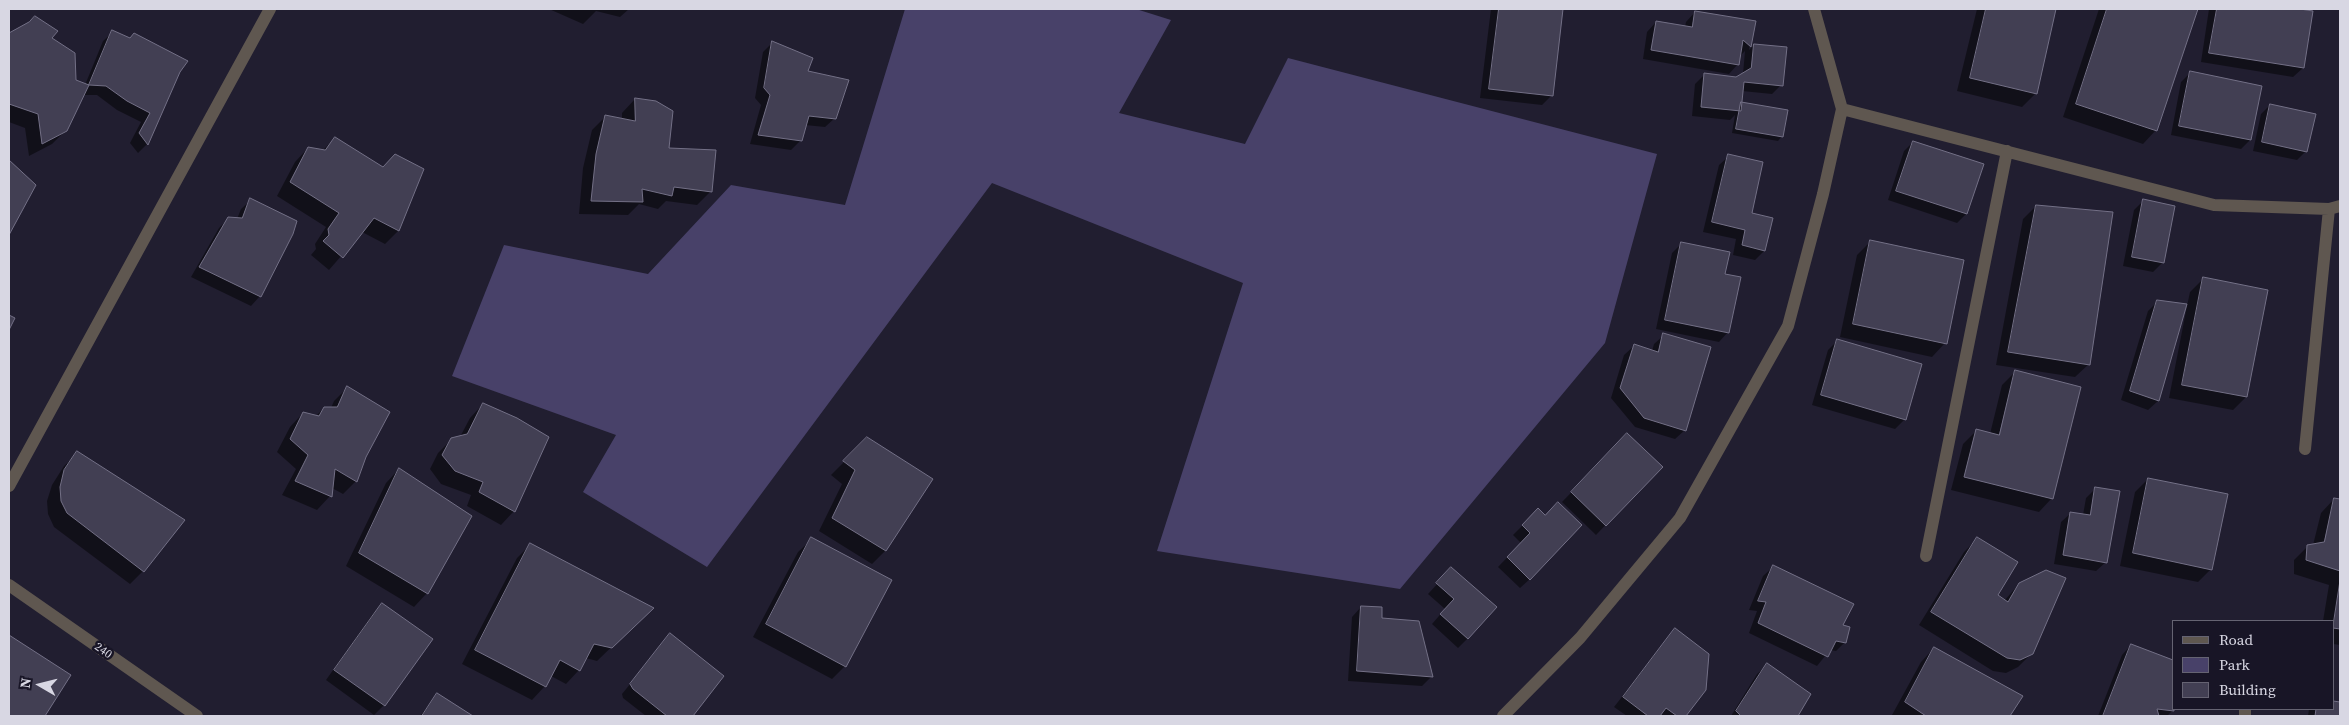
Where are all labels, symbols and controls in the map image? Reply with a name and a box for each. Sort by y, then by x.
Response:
legend [2172,620,2334,710]
text: Road [2219,629,2253,650]
street label: 240 [91,640,115,662]
text: Park [2219,654,2250,675]
north arrow [15,660,65,710]
text: N [15,676,36,689]
text: Building [2219,679,2276,700]

